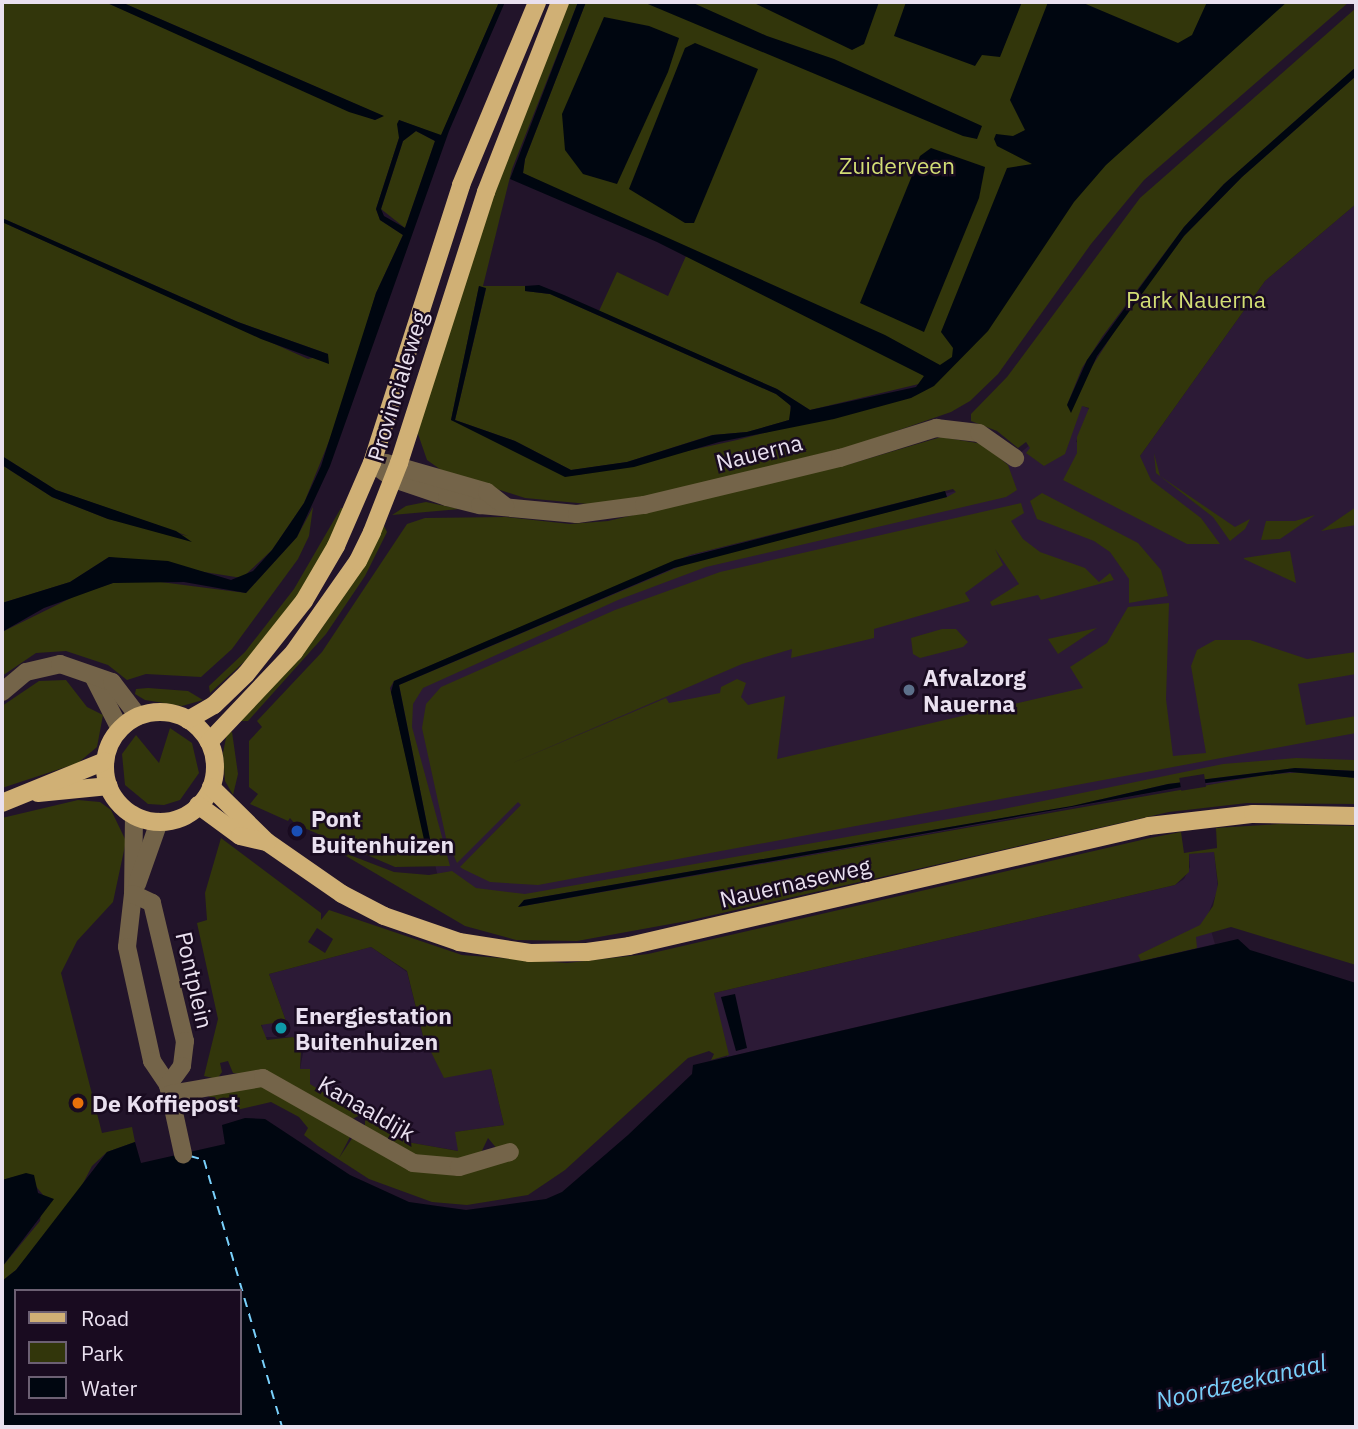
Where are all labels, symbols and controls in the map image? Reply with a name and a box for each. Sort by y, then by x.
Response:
park label: Zuiderveen [839,151,955,179]
park label: Park Nauerna [1126,285,1266,313]
street label: Provincialeweg [361,308,433,464]
street label: Nauerna [713,428,805,476]
place label: Afvalzorg Nauerna [923,663,1026,717]
marker: Afvalzorg Nauerna [901,682,917,698]
place label: Pont Buitenhuizen [311,804,454,858]
marker: Pont Buitenhuizen [289,823,305,839]
street label: Nauernaseweg [717,851,873,913]
street label: Pontplein [170,929,220,1031]
place label: Energiestation Buitenhuizen [295,1001,452,1055]
marker: Energiestation Buitenhuizen [273,1020,289,1036]
street label: Kanaaldijk [314,1069,420,1147]
place label: De Koffiepost [92,1089,238,1117]
marker: De Koffiepost [70,1095,86,1111]
legend [14,1289,242,1415]
text: Road [81,1304,129,1332]
text: Park [81,1339,124,1367]
water label: Noordzeekanaal [1153,1348,1329,1416]
text: Water [81,1374,137,1402]

